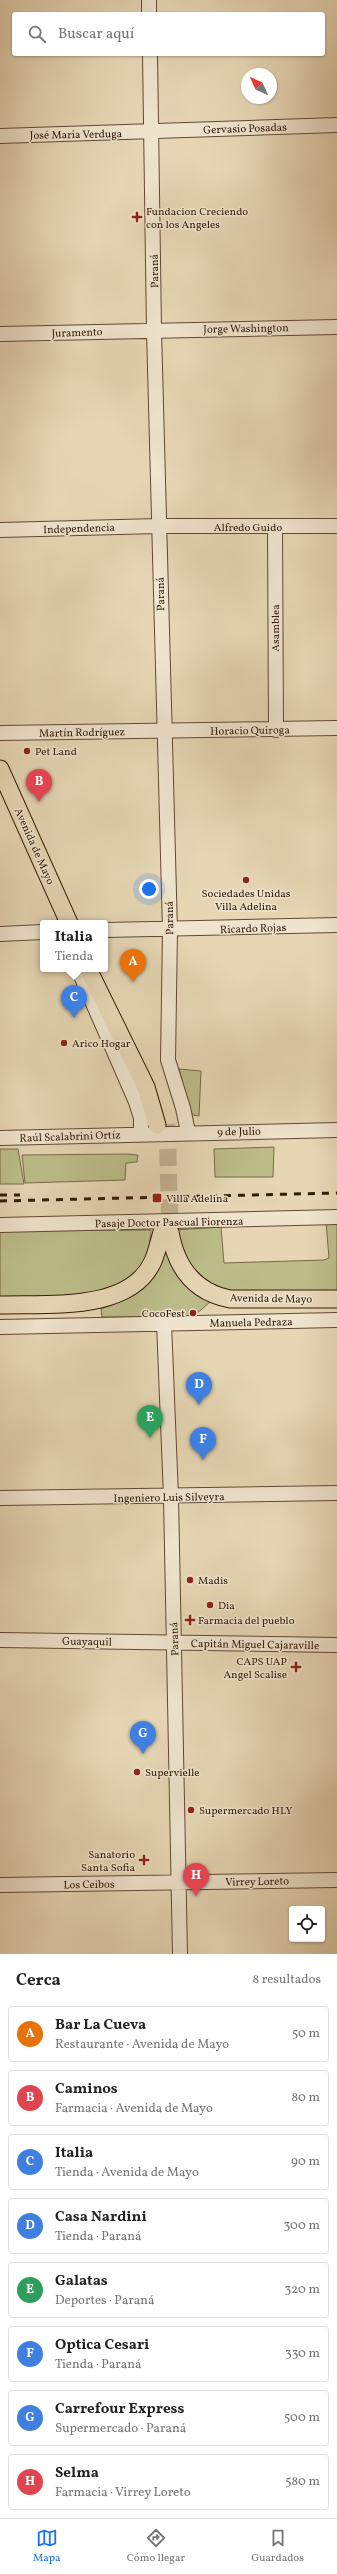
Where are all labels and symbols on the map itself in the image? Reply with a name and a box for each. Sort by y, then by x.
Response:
north arrow [241,68,277,104]
street label: Gervasio Posadas [203,121,287,138]
street label: José Maria Verduga [30,127,123,144]
place label: Fundacion Creciendo con los Angeles [146,205,248,233]
marker: Fundacion Creciendo con los Angeles [131,211,143,223]
street label: Paraná [148,253,163,288]
street label: Jorge Washington [203,321,289,338]
street label: Juramento [51,325,103,342]
street label: Independencia [43,521,116,538]
street label: Alfredo Guido [214,521,282,536]
street label: Paraná [154,576,169,611]
street label: Asamblea [269,604,284,652]
street label: Horacio Quiroga [210,723,290,740]
street label: Martín Rodríguez [39,725,126,742]
place label: Pet Land [35,745,77,760]
marker: Pet Land [22,746,32,756]
pin: B [26,769,52,802]
street label: Avenida de Mayo [10,806,57,887]
marker: Sociedades Unidas Villa Adelina [241,875,251,885]
your location [139,879,159,899]
place label: Sociedades Unidas Villa Adelina [201,887,291,915]
street label: Paraná [163,900,178,935]
street label: Ricardo Rojas [220,921,287,938]
pin: A [120,949,146,982]
pin: C [61,985,87,1018]
place label: Arico Hogar [72,1037,131,1052]
marker: Arico Hogar [59,1038,69,1048]
street label: 9 de Julio [217,1125,261,1140]
street label: Raúl Scalabrini Ortíz [19,1128,121,1147]
marker: Villa Adelina [151,1192,163,1204]
place label: Villa Adelina [166,1192,229,1207]
street label: Pasaje Doctor Pascual Fiorenza [94,1215,244,1232]
street label: Avenida de Mayo [230,1291,312,1308]
place label: CocoFest [142,1307,185,1322]
marker: CocoFest [188,1308,198,1318]
street label: Manuela Pedraza [209,1315,293,1332]
pin: D [186,1372,212,1405]
pin: E [137,1405,163,1438]
pin: F [190,1427,216,1460]
street label: Ingeniero Luis Silveyra [113,1490,225,1507]
place label: Madis [198,1574,228,1589]
marker: Madis [185,1575,195,1585]
place label: Dia [218,1599,235,1614]
marker: Dia [205,1600,215,1610]
place label: Farmacia del pueblo [198,1614,295,1629]
marker: Farmacia del pueblo [185,1615,195,1625]
street label: Paraná [167,1621,184,1656]
street label: Guayaquil [62,1635,112,1650]
street label: Capitán Miguel Cajaraville [191,1637,319,1654]
place label: CAPS UAP Angel Scalise [223,1655,287,1683]
marker: CAPS UAP Angel Scalise [290,1661,302,1673]
pin: G [130,1721,156,1754]
place label: Supervielle [145,1766,200,1781]
marker: Supervielle [132,1767,142,1777]
place label: Supermercado HLY [199,1804,293,1819]
marker: Supermercado HLY [186,1805,196,1815]
place label: Sanatorio Santa Sofia [81,1848,136,1876]
marker: Sanatorio Santa Sofia [138,1854,150,1866]
pin: H [183,1863,209,1896]
street label: Virrey Loreto [225,1874,289,1891]
street label: Los Ceibos [63,1878,115,1893]

